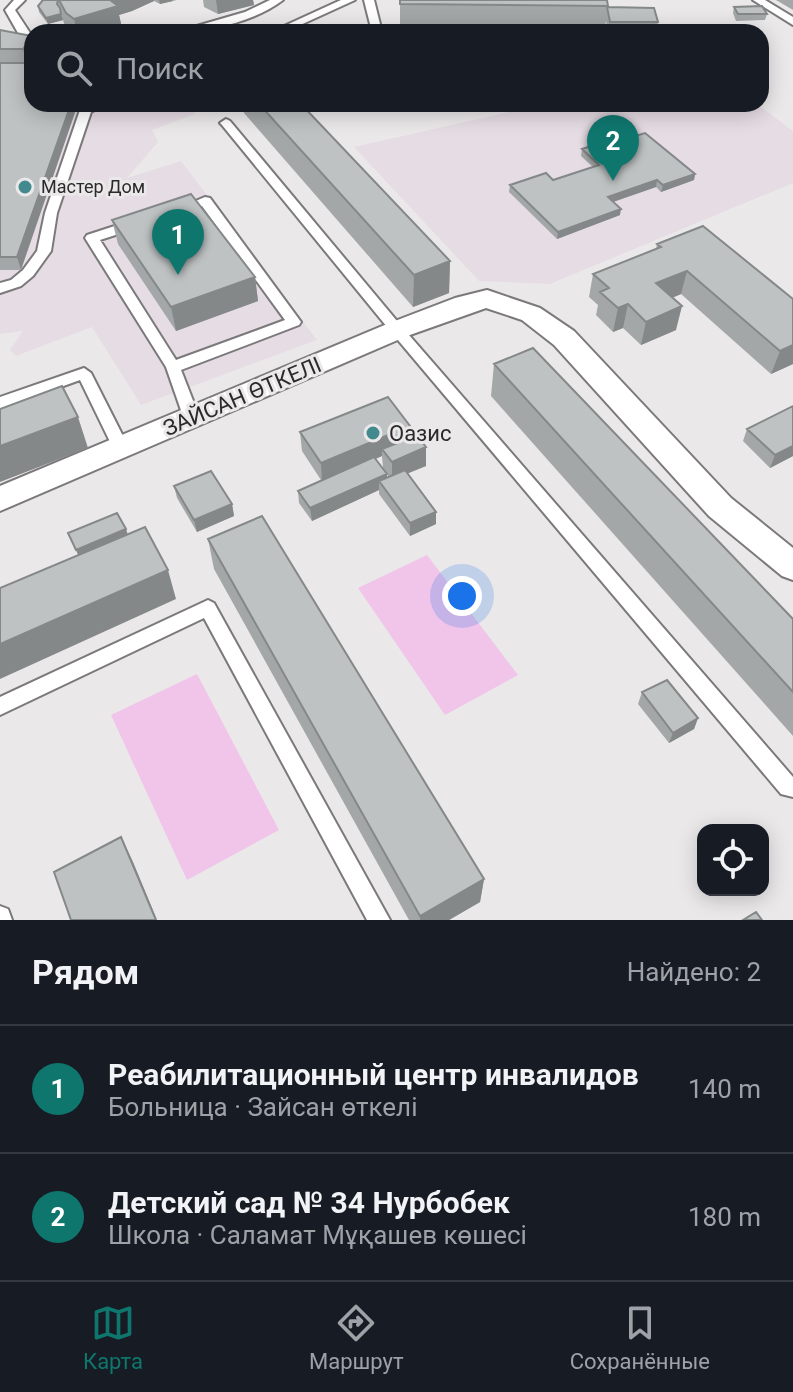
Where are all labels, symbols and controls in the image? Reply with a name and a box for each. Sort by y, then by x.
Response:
search box [24,24,769,112]
icon: search [52,46,96,90]
text: Поиск [116,51,204,86]
pin: 2 [587,115,639,181]
place label: Мастер Дом [41,176,145,197]
marker: Мастер Дом [16,178,34,196]
pin: 1 [152,209,204,275]
street label: ЗАЙСАН ӨТКЕЛІ [159,352,325,441]
place label: Оазис [389,421,452,446]
marker: Оазис [364,424,382,442]
your location [442,576,482,616]
map controls [697,824,769,896]
button: locate [697,824,769,896]
text: Рядом [32,952,139,992]
text: Найдено: 2 [627,957,761,987]
text: Реабилитационный центр инвалидов [108,1057,639,1092]
text: 1 [51,1074,65,1104]
text: 140 m [688,1074,761,1104]
text: Больница · Зайсан өткелі [108,1092,417,1122]
text: Детский сад № 34 Нурбобек [108,1185,510,1220]
text: 2 [51,1202,65,1232]
text: 180 m [688,1202,761,1232]
text: Школа · Саламат Мұқашев көшесі [108,1220,527,1250]
tab: Карта [83,1301,143,1374]
tab: Маршрут [309,1301,404,1374]
tab: Сохранённые [570,1301,710,1374]

